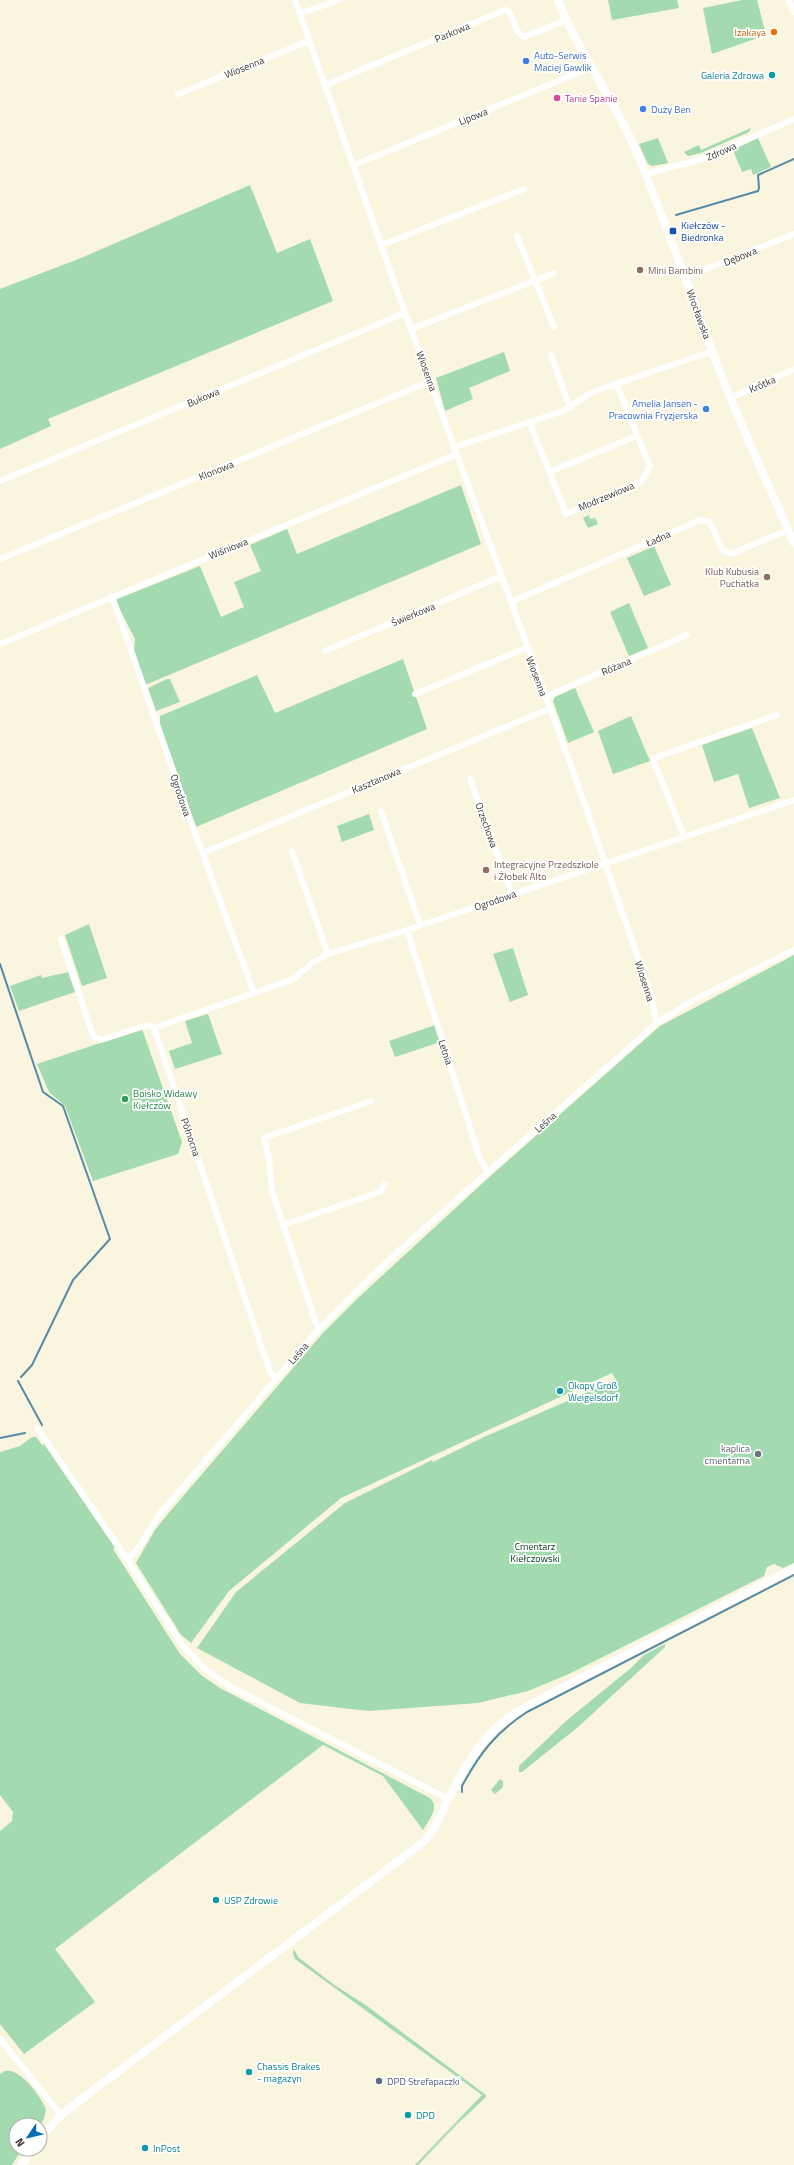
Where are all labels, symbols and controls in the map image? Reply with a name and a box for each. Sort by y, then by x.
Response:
street label: Parkowa [432,18,472,47]
place label: Izakaya [735,25,766,40]
marker: Izakaya [769,27,779,37]
place label: Auto-Serwis Maciej Gawlik [534,48,592,75]
street label: Wiosenna [222,53,266,82]
marker: Auto-Serwis Maciej Gawlik [521,56,531,66]
place label: Galeria Zdrowa [701,68,764,83]
marker: Galeria Zdrowa [767,70,777,80]
place label: Tanie Spanie [565,91,618,106]
marker: Tanie Spanie [552,93,562,103]
place label: Duży Ben [651,102,691,117]
street label: Lipowa [456,104,490,129]
marker: Duży Ben [638,104,648,114]
street label: Zdrowa [704,138,739,165]
place label: Kiełczów - Biedronka [681,218,725,245]
marker: Kiełczów - Biedronka [668,226,678,236]
street label: Dębowa [721,243,759,270]
place label: Mini Bambini [648,263,703,278]
marker: Mini Bambini [635,265,645,275]
street label: Wrocławska [683,287,714,341]
street label: Wiosenna [412,349,441,393]
street label: Krótka [747,372,778,397]
street label: Bukowa [185,384,222,411]
place label: Amelia Jansen - Pracownia Fryzjerska [609,396,698,423]
marker: Amelia Jansen - Pracownia Fryzjerska [701,404,711,414]
street label: Klonowa [196,457,236,484]
street label: Modrzewiowa [576,478,637,515]
street label: Ładna [643,526,673,551]
street label: Wiśniowa [206,534,250,563]
place label: Klub Kubusia Puchatka [705,564,759,591]
marker: Klub Kubusia Puchatka [762,572,772,582]
street label: Świerkowa [389,599,437,630]
street label: Różana [599,653,634,679]
street label: Wiosenna [522,654,551,698]
street label: Kasztanowa [350,763,403,797]
street label: Ogrodowa [166,772,195,818]
street label: Orzechowa [471,800,502,850]
place label: Integracyjne Przedszkole i Żłobek Alto [494,857,599,884]
marker: Integracyjne Przedszkole i Żłobek Alto [481,865,491,875]
street label: Ogrodowa [472,886,518,915]
street label: Wiosenna [631,959,658,1003]
street label: Letnia [434,1038,457,1067]
place label: Boisko Widawy Kiełczów [133,1086,197,1113]
marker: Boisko Widawy Kiełczów [120,1094,130,1104]
street label: Leśna [531,1108,560,1136]
street label: Północna [177,1116,204,1158]
street label: Leśna [285,1339,312,1368]
place label: Okopy Groß Weigelsdorf [568,1378,619,1405]
marker: Okopy Groß Weigelsdorf [555,1386,565,1396]
place label: kaplica cmentarna [705,1441,750,1468]
marker: kaplica cmentarna [753,1449,763,1459]
park label: Cmentarz Kiełczowski [510,1539,560,1566]
place label: USP Zdrowie [224,1893,278,1908]
marker: USP Zdrowie [211,1895,221,1905]
place label: Chassis Brakes - magazyn [257,2059,320,2086]
marker: Chassis Brakes - magazyn [244,2067,254,2077]
place label: DPD Strefapaczki [387,2074,460,2089]
marker: DPD Strefapaczki [374,2076,384,2086]
place label: DPD [416,2108,435,2123]
marker: DPD [403,2110,413,2120]
north arrow [8,2117,48,2157]
text: N [11,2135,29,2150]
place label: InPost [153,2141,181,2156]
marker: InPost [140,2143,150,2153]

